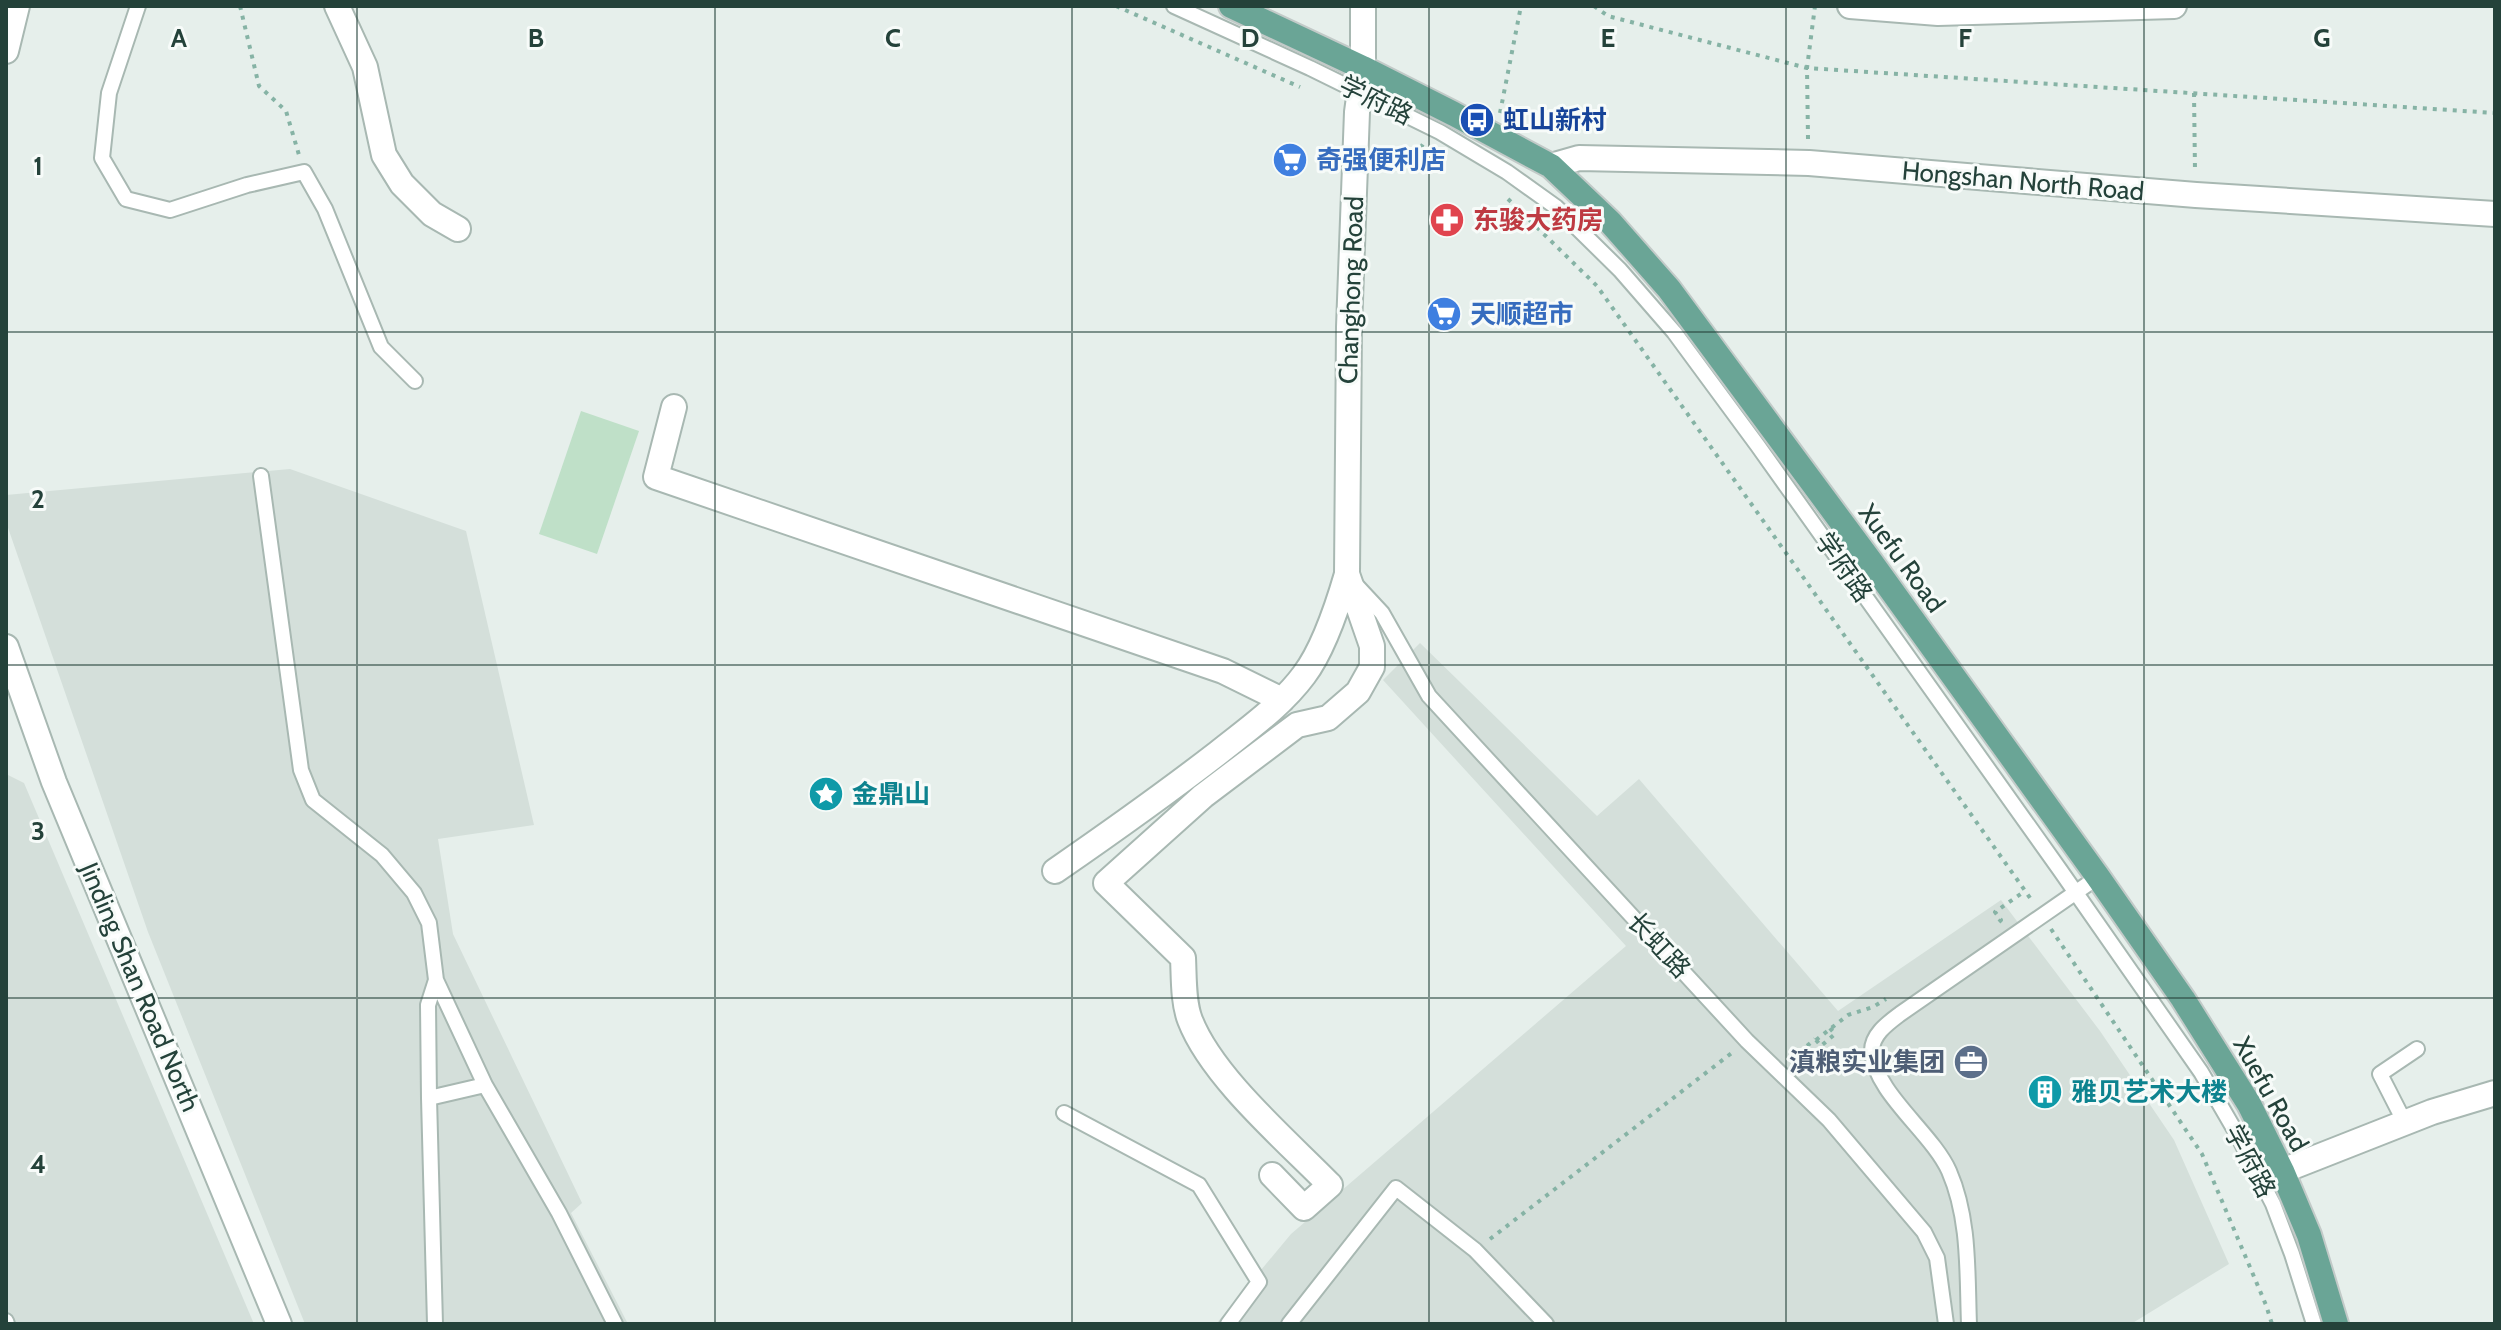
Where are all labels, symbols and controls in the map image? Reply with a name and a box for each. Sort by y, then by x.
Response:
text: A [171,22,188,54]
text: B [528,22,544,54]
text: C [885,22,901,54]
text: D [1241,22,1259,54]
text: E [1601,22,1615,54]
text: F [1958,22,1972,54]
text: G [2313,22,2331,54]
street label: 学府路 [1334,69,1418,131]
bus stop icon: 虹山新村 [1458,101,1496,139]
place label: 虹山新村 [1503,104,1607,136]
supermarket icon: 奇强便利店 [1271,141,1309,179]
place label: 奇强便利店 [1316,144,1446,176]
text: 1 [33,150,43,182]
street label: Hongshan North Road [1901,154,2145,208]
street label: Changhong Road [1332,195,1370,385]
pharmacy icon: 东骏大药房 [1428,201,1466,239]
place label: 东骏大药房 [1473,204,1603,236]
supermarket icon: 天顺超市 [1425,295,1463,333]
place label: 天顺超市 [1470,298,1574,330]
text: 2 [31,483,45,515]
street label: Xuefu Road [1852,498,1952,618]
street label: 学府路 [1809,526,1879,608]
place icon: 金鼎山 [807,775,845,813]
place label: 金鼎山 [852,778,930,810]
text: 3 [31,815,45,847]
street label: Jinding Shan Road North [73,857,207,1116]
street label: 长虹路 [1621,906,1697,984]
street label: Xuefu Road [2226,1031,2316,1157]
office icon: 滇粮实业集团 [1952,1043,1990,1081]
place label: 滇粮实业集团 [1789,1046,1945,1078]
building icon: 雅贝艺术大楼 [2026,1073,2064,1111]
place label: 雅贝艺术大楼 [2071,1076,2227,1108]
street label: 学府路 [2218,1119,2282,1203]
text: 4 [30,1148,46,1180]

